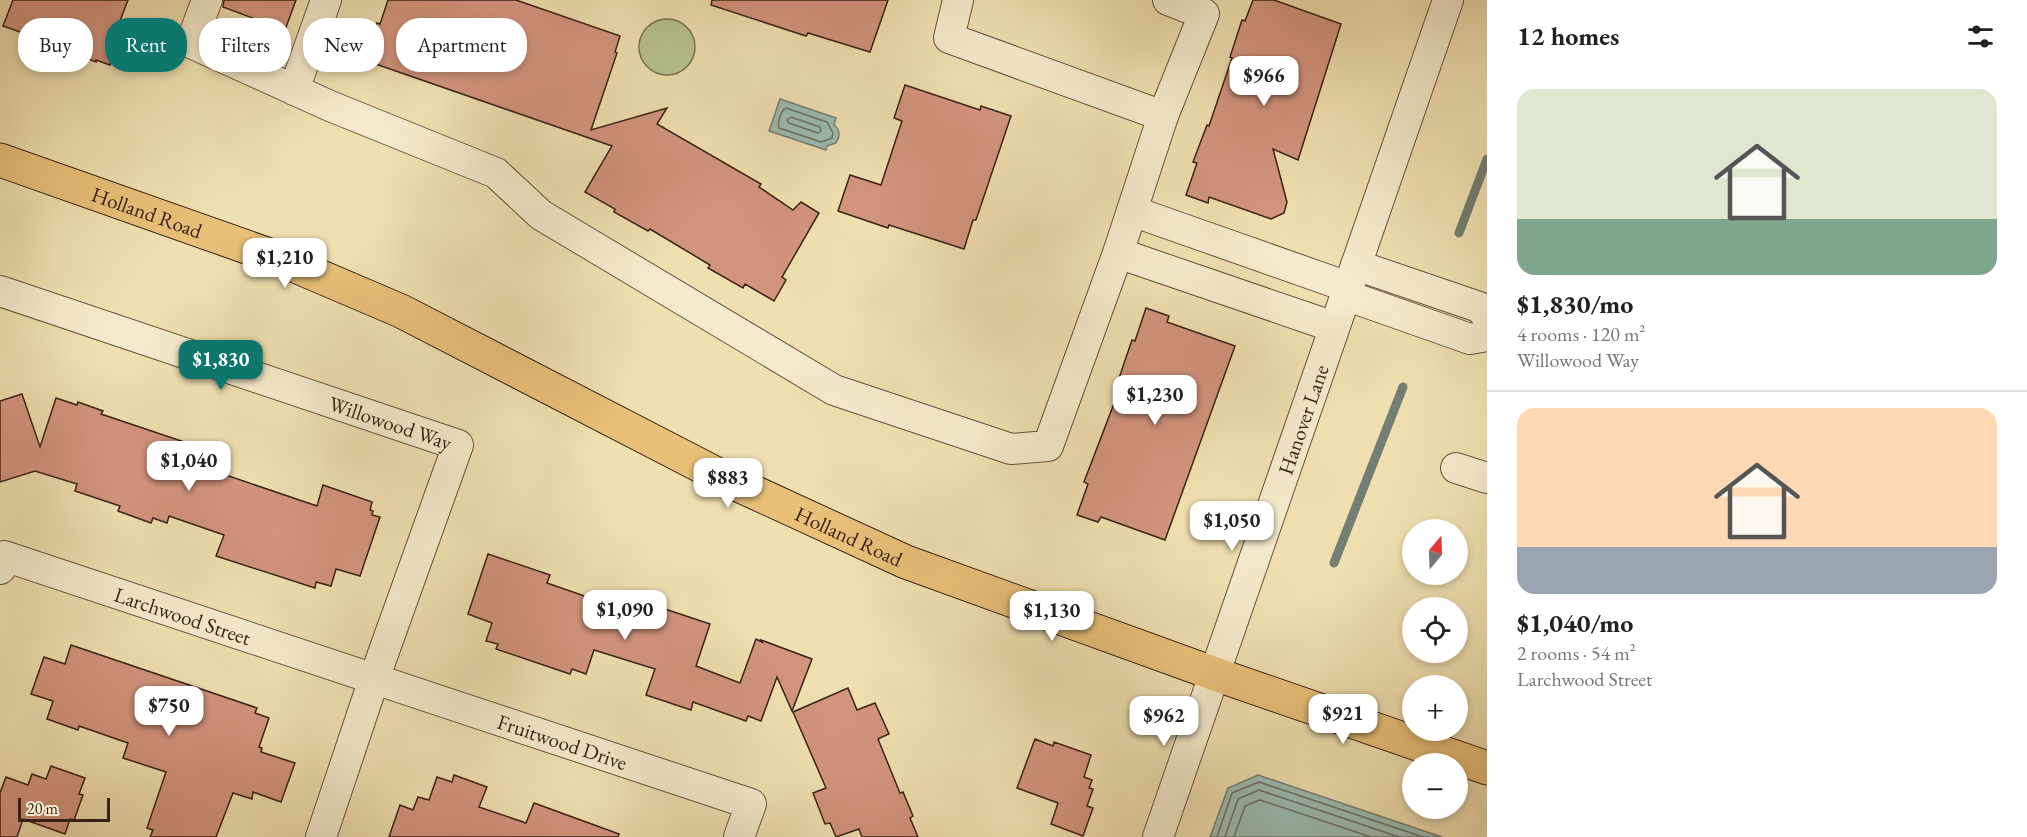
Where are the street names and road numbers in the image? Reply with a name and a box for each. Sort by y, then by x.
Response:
street label: Holland Road [88,180,206,244]
street label: Hanover Lane [1271,361,1334,478]
street label: Willowood Way [325,389,456,456]
street label: Holland Road [791,499,907,572]
street label: Larchwood Street [111,580,255,651]
street label: Fruitwood Drive [494,707,631,775]

